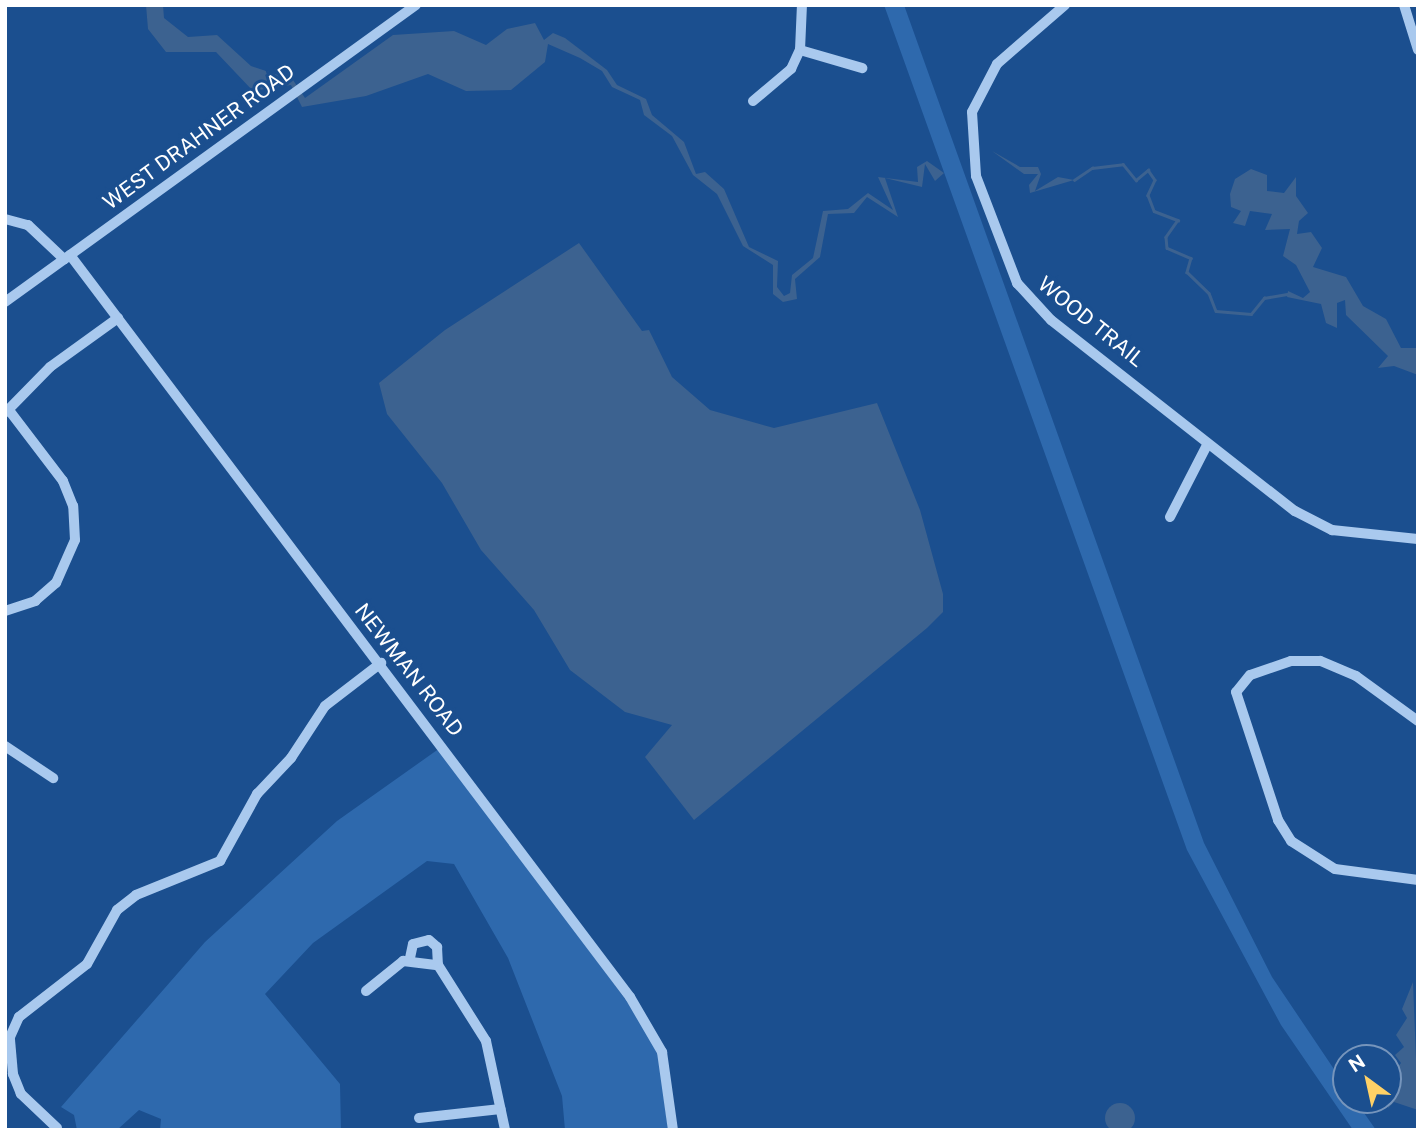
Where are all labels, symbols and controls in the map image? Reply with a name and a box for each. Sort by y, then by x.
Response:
street label: WEST DRAHNER ROAD [98,59,300,215]
street label: WOOD TRAIL [1033,271,1149,373]
street label: NEWMAN ROAD [349,599,469,741]
north arrow [1332,1044,1402,1114]
text: N [1344,1050,1369,1076]

